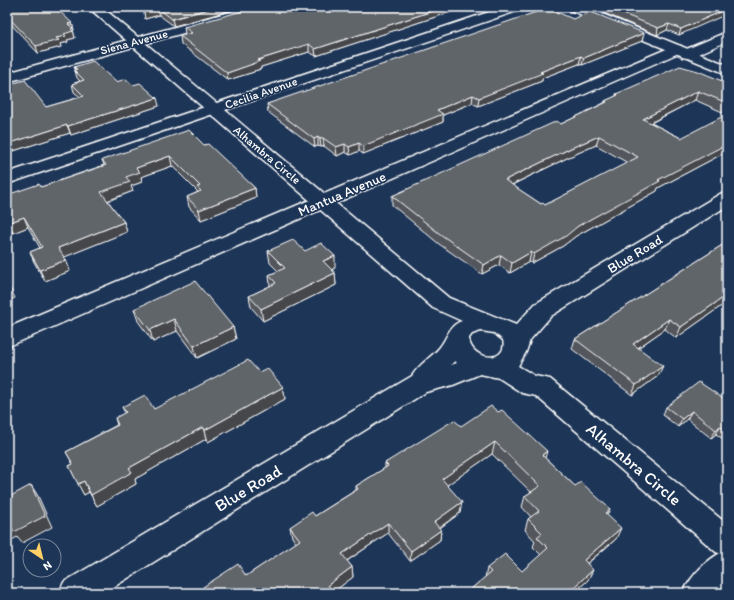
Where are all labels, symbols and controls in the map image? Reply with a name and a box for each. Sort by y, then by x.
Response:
street label: Siena Avenue [99,26,169,58]
street label: Cecilia Avenue [223,74,299,112]
street label: Alhambra Circle [231,123,304,187]
street label: Mantua Avenue [295,168,389,220]
street label: Blue Road [604,231,666,277]
street label: Alhambra Circle [582,418,686,510]
street label: Blue Road [211,460,286,516]
north arrow [22,538,62,578]
text: N [41,558,54,573]

